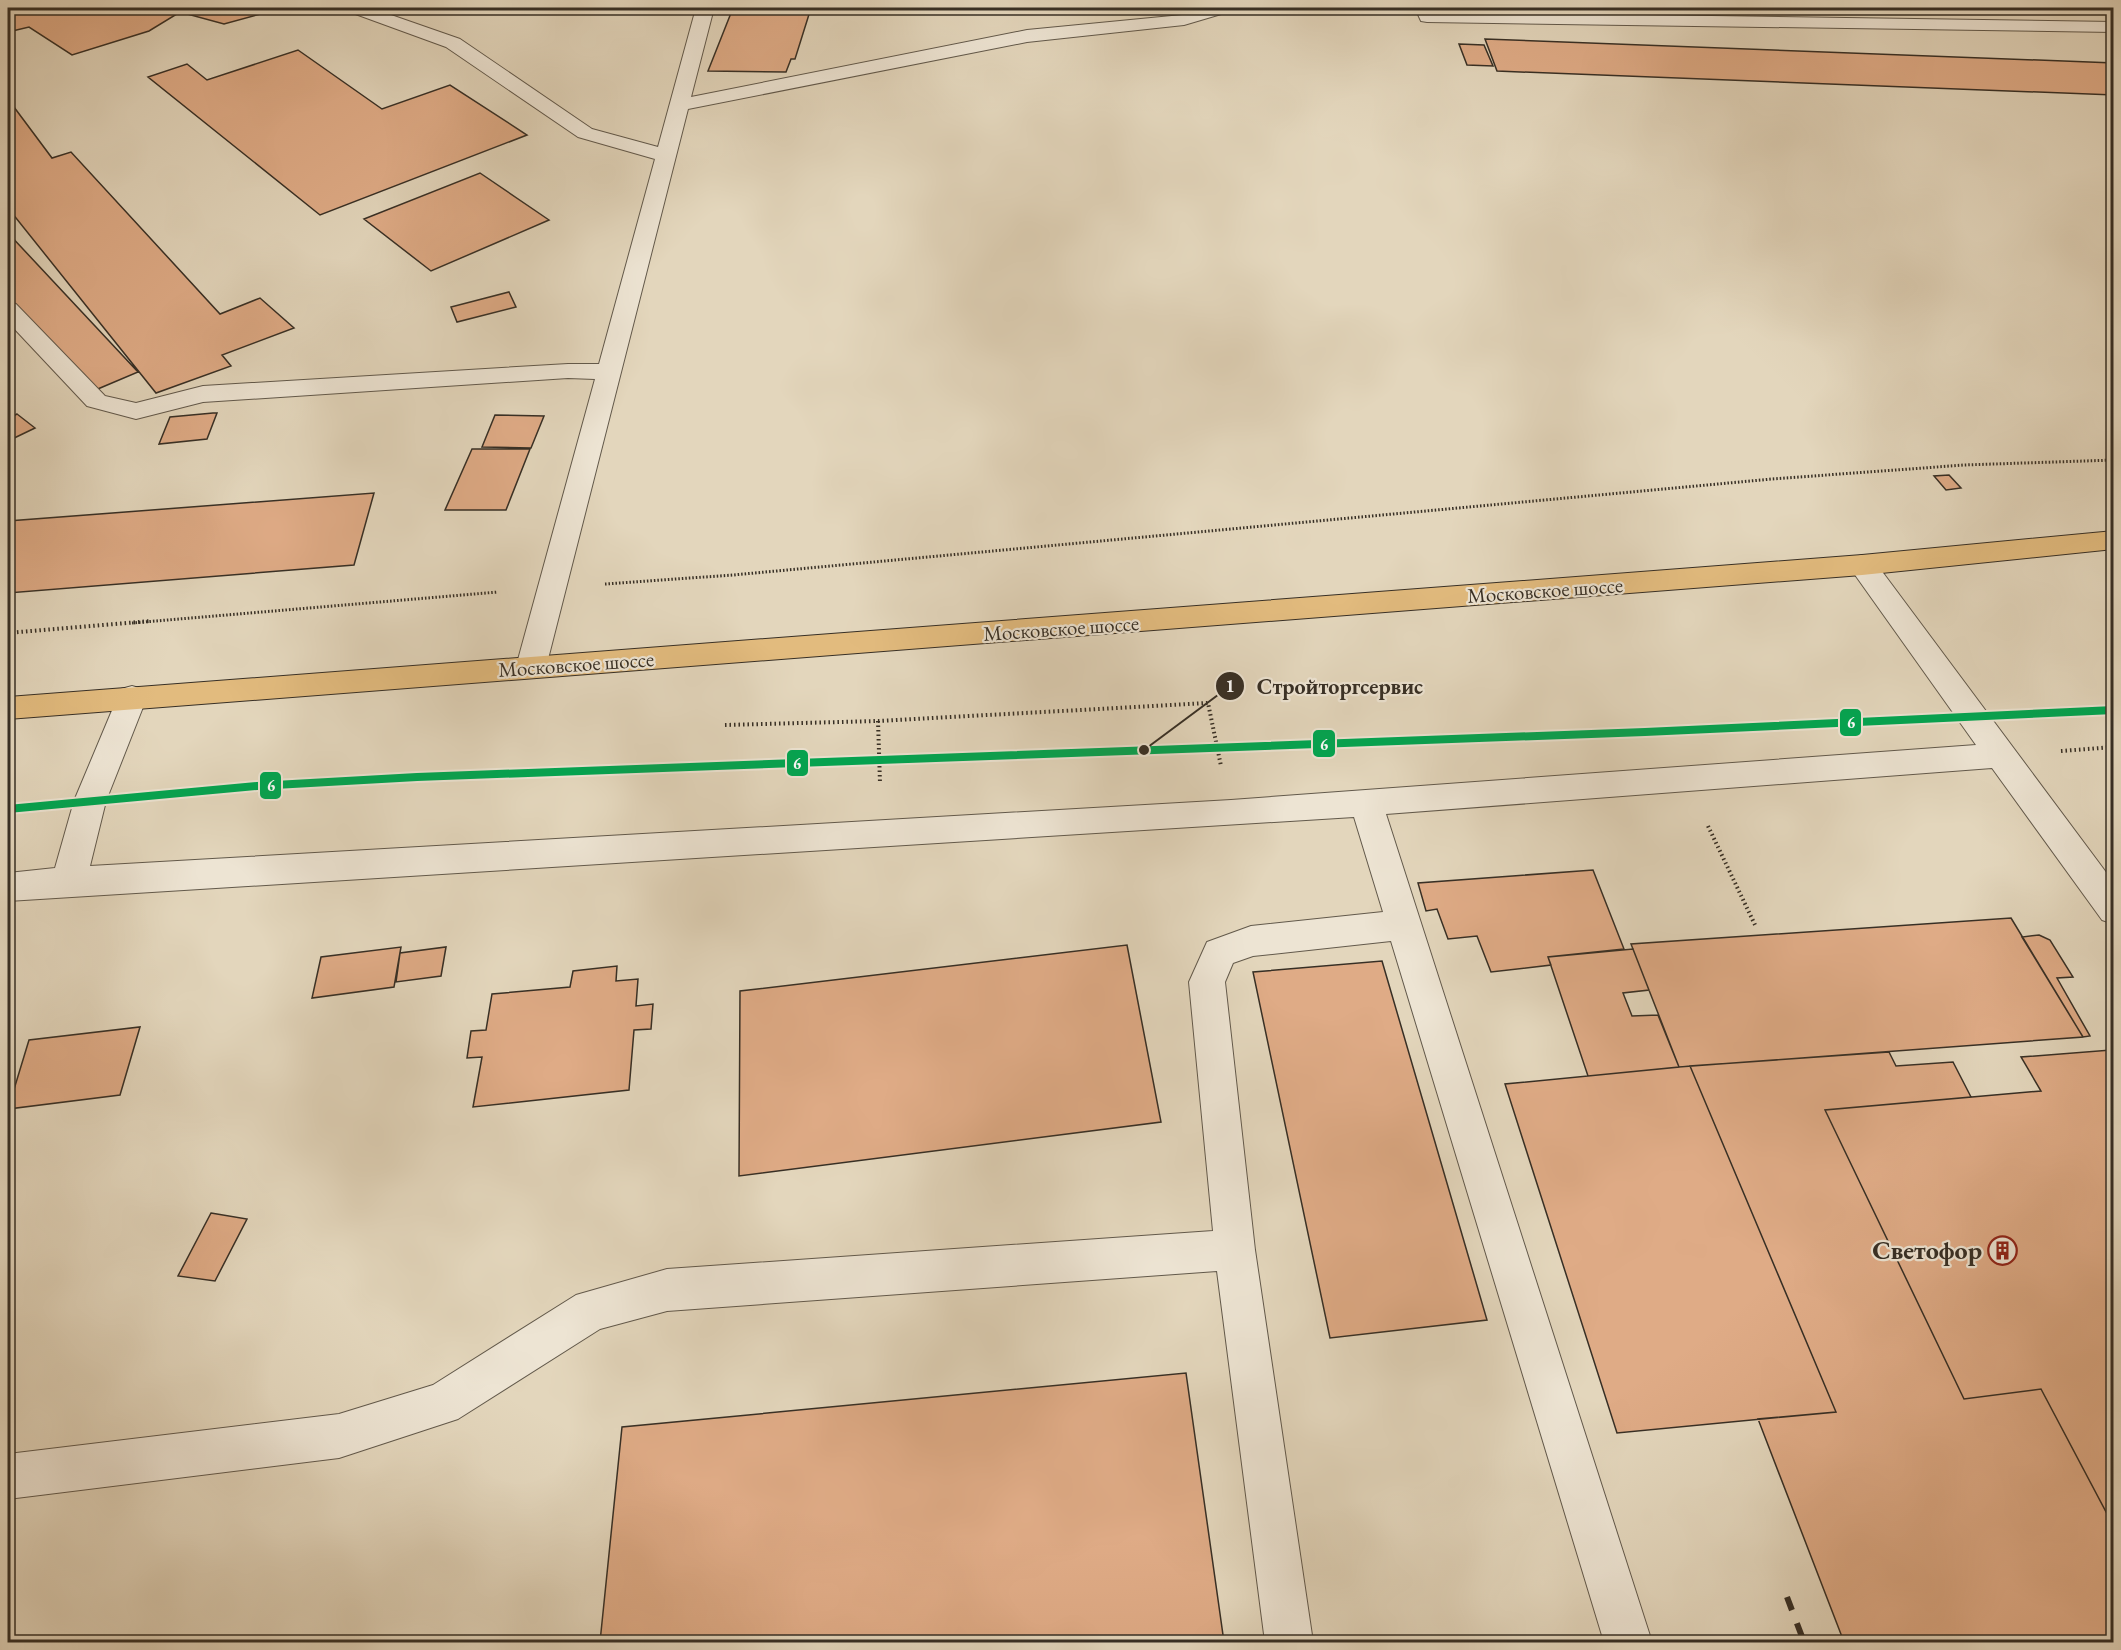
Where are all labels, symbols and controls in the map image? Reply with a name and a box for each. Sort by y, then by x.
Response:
street label: Московское шоссе [1466,571,1624,609]
street label: Московское шоссе [982,609,1140,647]
street label: Московское шоссе [497,645,655,683]
callout: Стройторгсервис [1215,666,1436,706]
text: Стройторгсервис [1257,672,1423,701]
text: 1 [1225,674,1235,697]
line badge: 6 [1839,708,1862,737]
text: 6 [1847,712,1856,733]
line badge: 6 [1312,729,1336,758]
text: 6 [1320,734,1329,755]
line badge: 6 [786,749,809,777]
text: 6 [793,753,802,774]
line badge: 6 [259,771,282,800]
text: 6 [267,775,276,796]
place label: Светофор [1872,1233,1982,1267]
building icon: Светофор [1987,1234,2019,1266]

